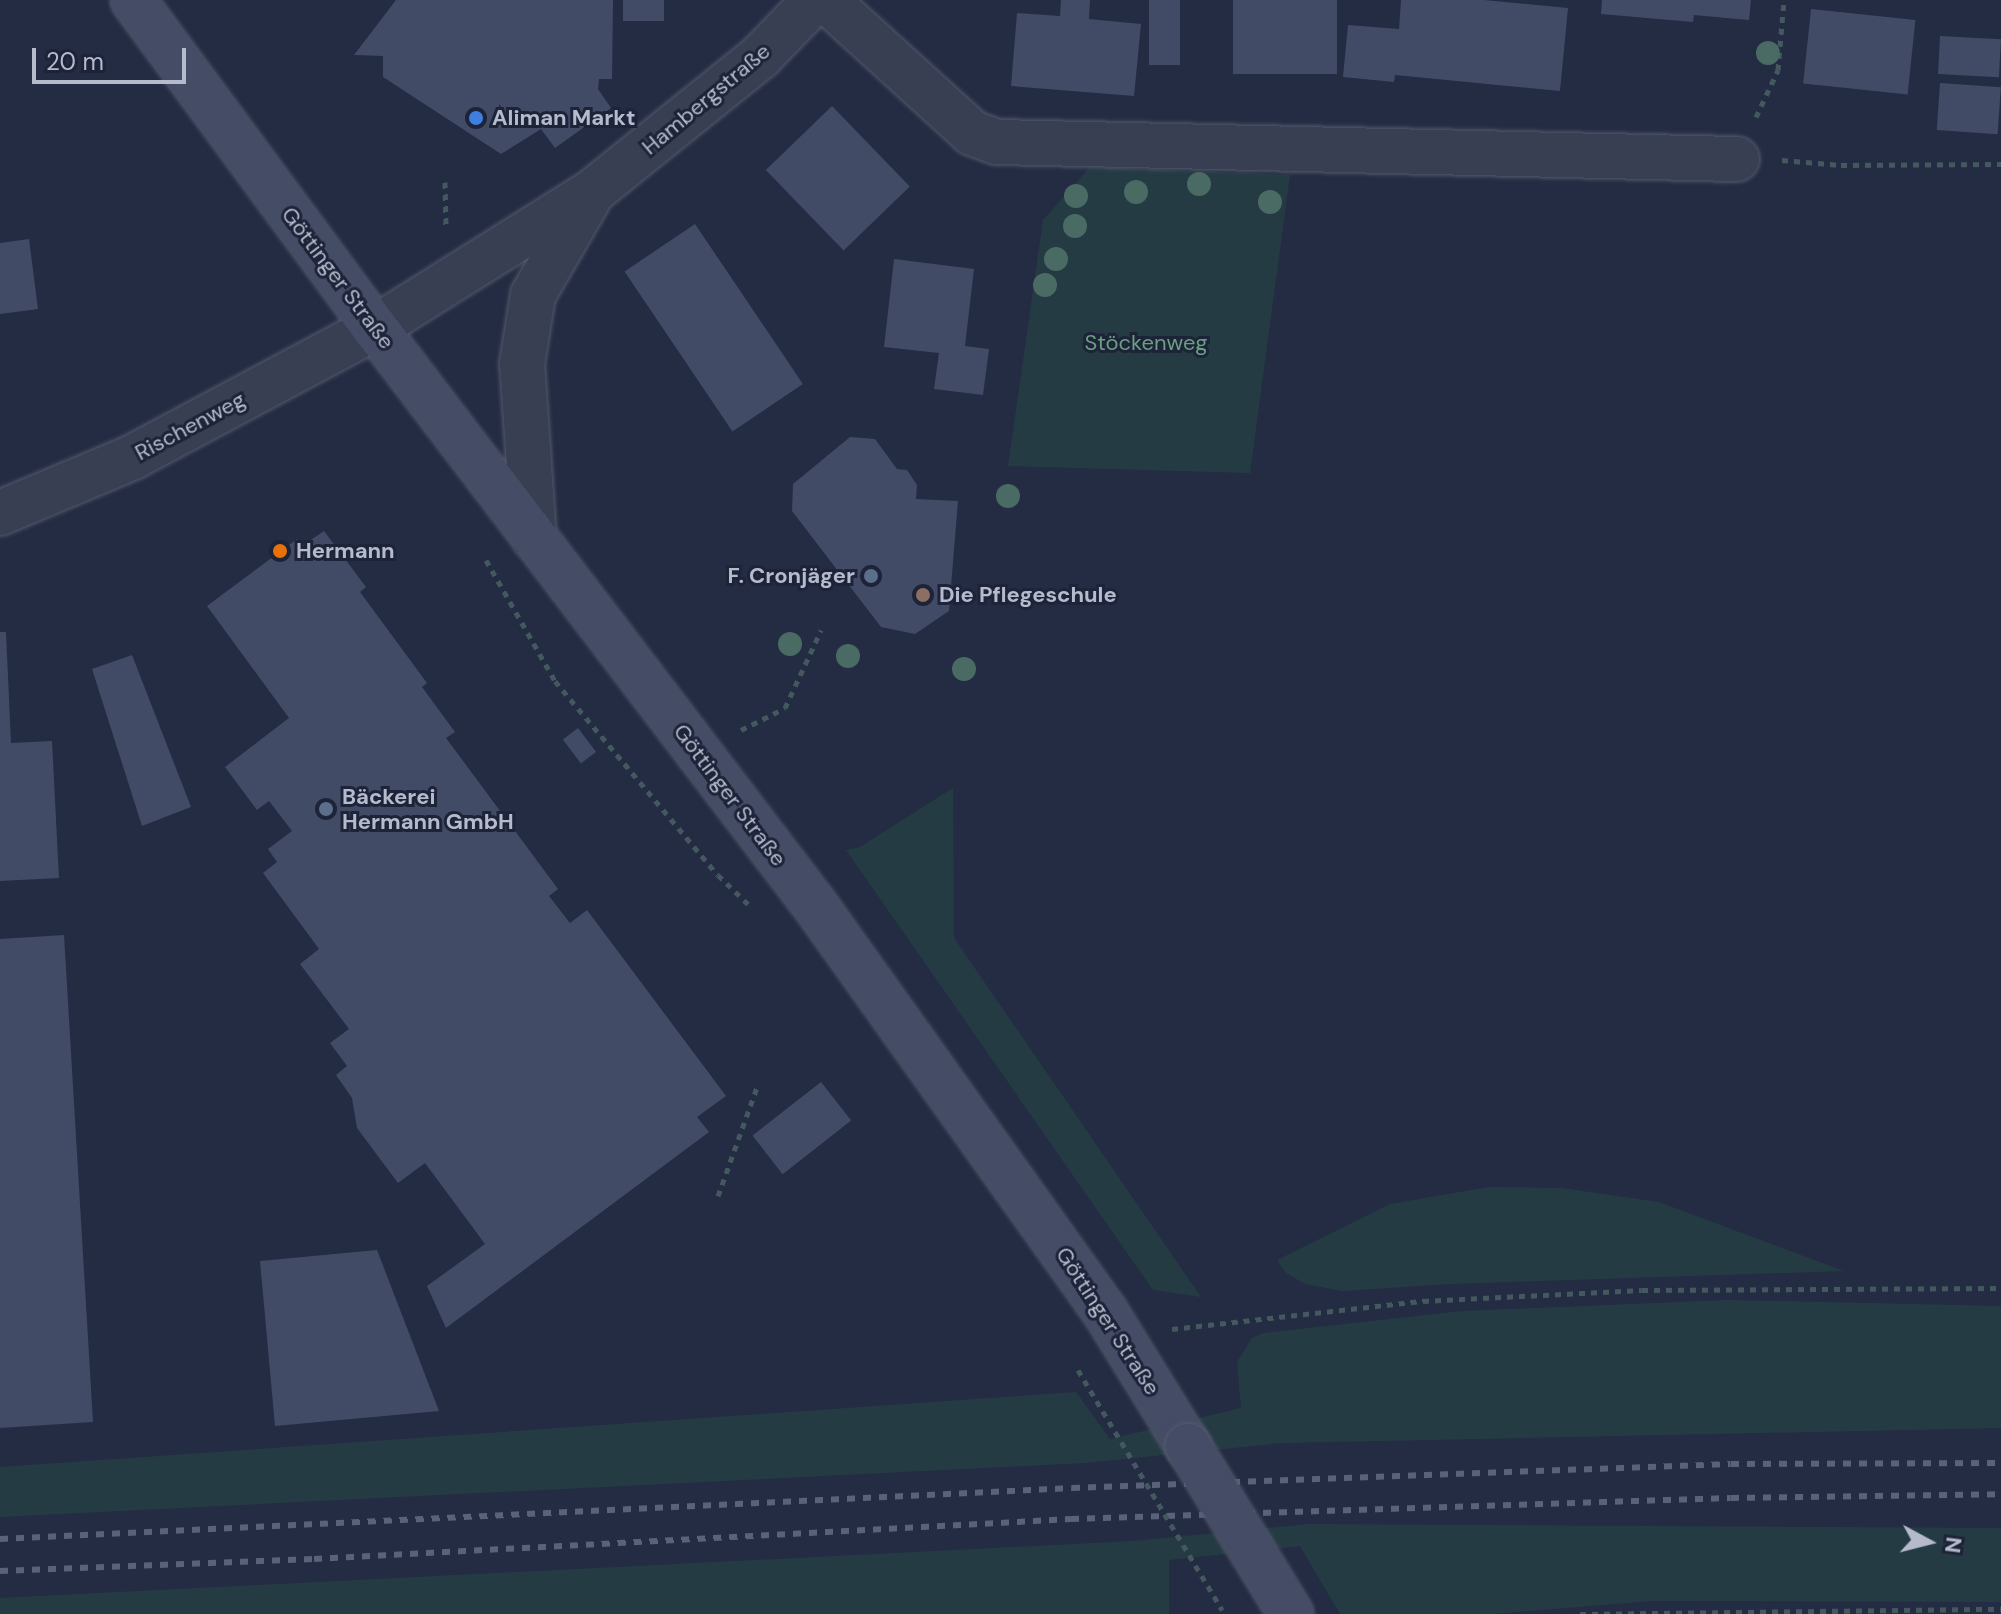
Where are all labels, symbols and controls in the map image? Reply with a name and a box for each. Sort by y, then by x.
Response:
scale bar [36,32,190,82]
street label: Hambergstraße [637,38,775,160]
text: 20 m [46,46,104,77]
place label: Aliman Markt [492,105,635,131]
marker: Aliman Markt [467,109,485,127]
street label: Göttinger Straße [276,202,400,354]
park label: Stöckenweg [1084,330,1208,356]
street label: Rischenweg [130,386,250,466]
place label: Hermann [296,538,395,564]
marker: Hermann [271,542,289,560]
place label: F. Cronjäger [727,563,855,589]
marker: F. Cronjäger [862,567,880,585]
place label: Die Pflegeschule [939,582,1117,608]
marker: Die Pflegeschule [914,586,932,604]
street label: Göttinger Straße [668,719,792,871]
place label: Bäckerei Hermann GmbH [342,783,514,834]
marker: Bäckerei Hermann GmbH [317,800,335,818]
street label: Göttinger Straße [1050,1242,1166,1400]
north arrow [1889,1502,1969,1582]
text: N [1938,1535,1969,1555]

